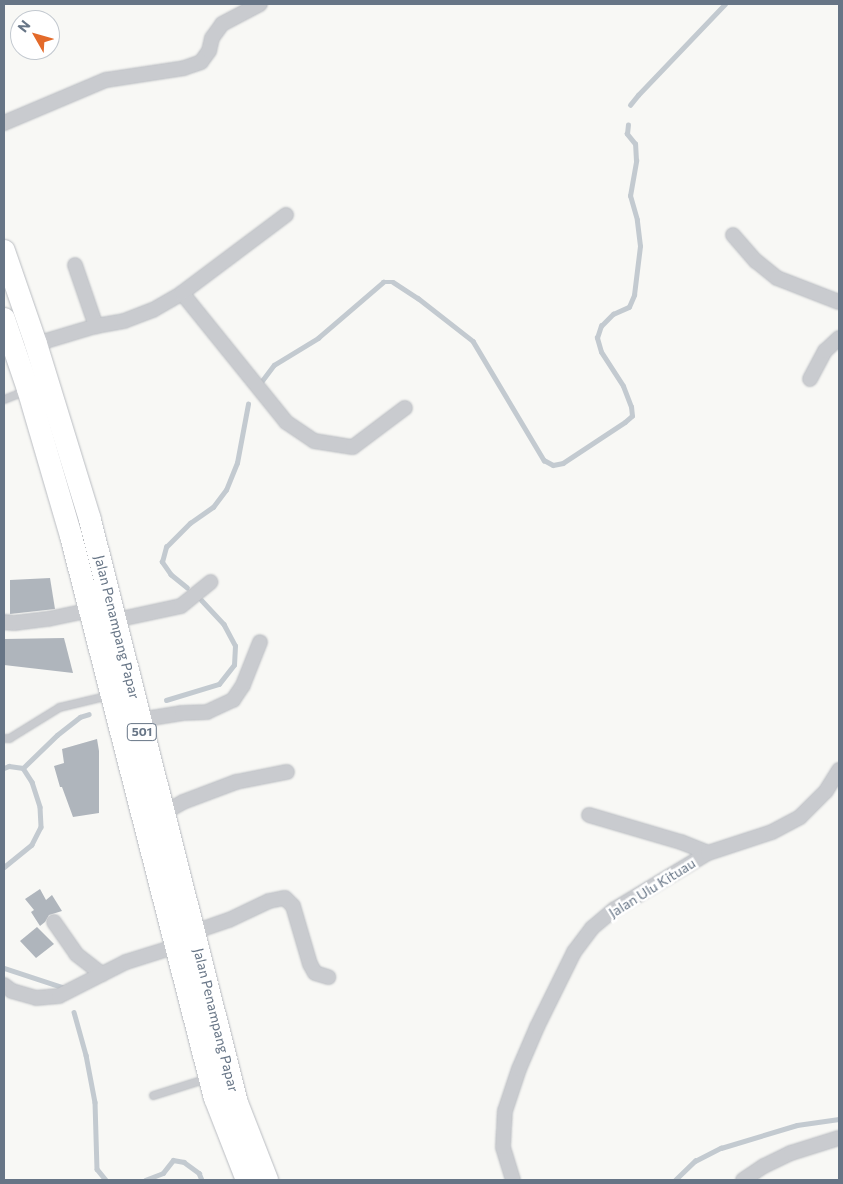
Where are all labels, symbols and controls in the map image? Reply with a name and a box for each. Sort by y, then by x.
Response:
north arrow [10,10,60,60]
text: N [14,17,34,35]
street label: Jalan Penampang Papar [91,553,143,701]
road number: 501 [126,722,158,742]
street label: Jalan Ulu Kituau [606,855,698,921]
street label: Jalan Penampang Papar [190,946,242,1094]

